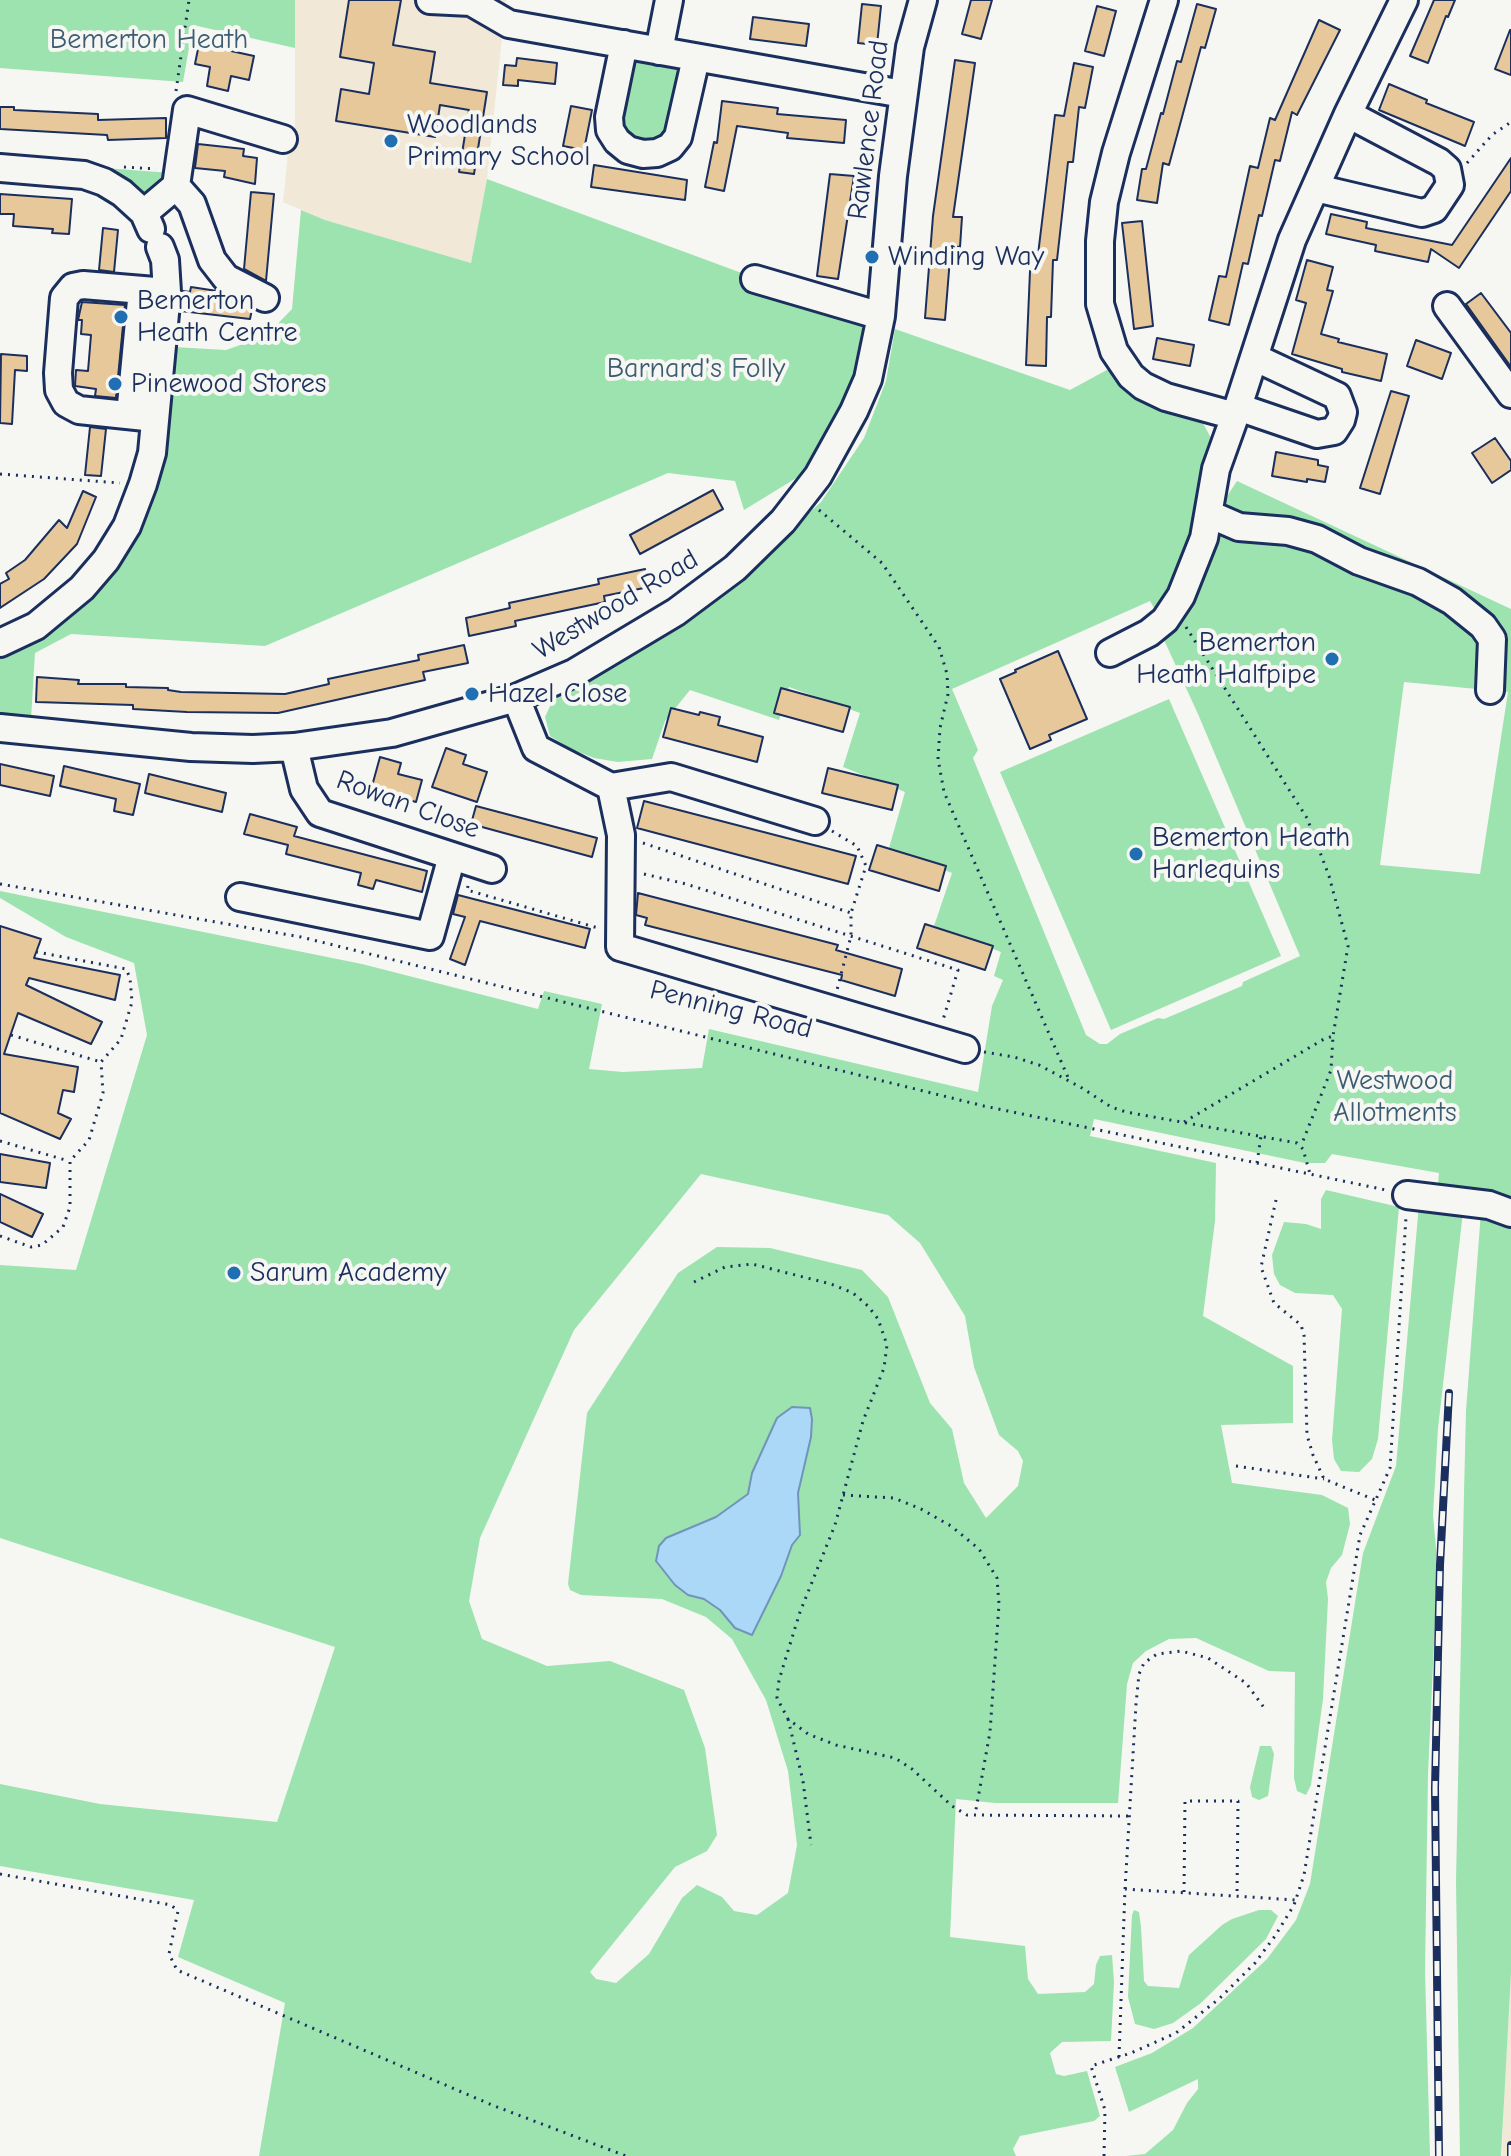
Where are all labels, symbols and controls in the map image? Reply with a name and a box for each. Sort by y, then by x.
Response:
park label: Bemerton Heath [50,23,248,57]
street label: Rawlence Road [841,38,897,222]
place label: Woodlands Primary School [407,108,590,174]
marker: Woodlands Primary School [382,132,400,150]
place label: Winding Way [888,240,1044,274]
marker: Winding Way [863,248,881,266]
place label: Bemerton Heath Centre [137,284,297,350]
marker: Bemerton Heath Centre [112,308,130,326]
park label: Barnard's Folly [607,352,785,386]
place label: Pinewood Stores [131,367,326,401]
marker: Pinewood Stores [106,375,124,393]
street label: Westwood Road [527,543,705,667]
place label: Bemerton Heath Halfpipe [1136,626,1316,692]
marker: Bemerton Heath Halfpipe [1323,650,1341,668]
place label: Hazel Close [488,677,627,711]
marker: Hazel Close [463,685,481,703]
street label: Rowan Close [332,764,484,846]
place label: Bemerton Heath Harlequins [1152,821,1350,887]
marker: Bemerton Heath Harlequins [1127,845,1145,863]
street label: Penning Road [646,974,816,1046]
park label: Westwood Allotments [1333,1064,1457,1130]
place label: Sarum Academy [250,1256,447,1290]
marker: Sarum Academy [225,1264,243,1282]

